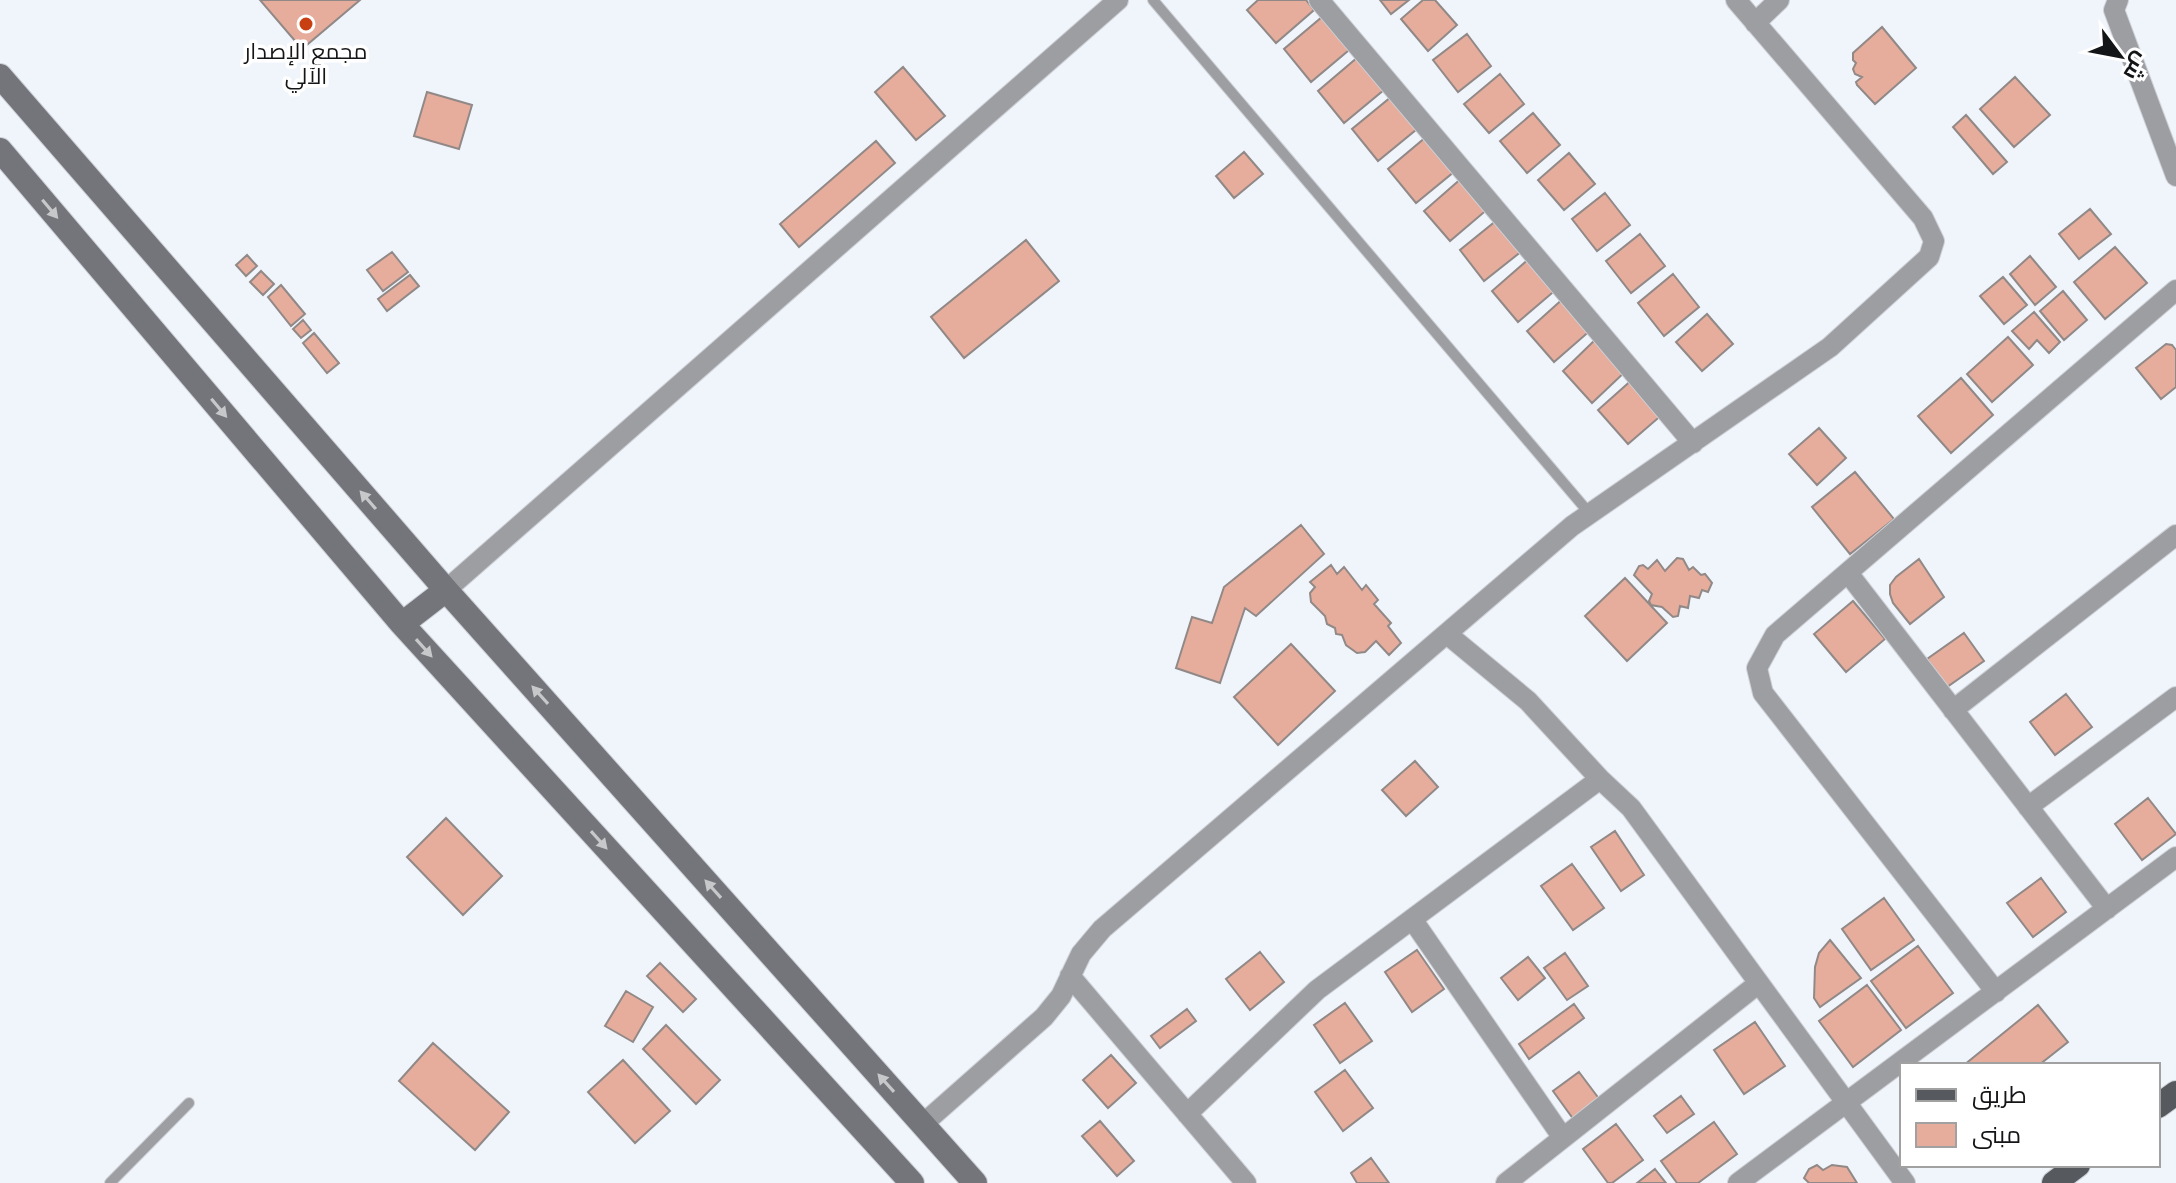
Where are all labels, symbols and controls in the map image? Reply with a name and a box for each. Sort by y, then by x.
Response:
marker: مجمع الإصدار الآلي [297,15,315,33]
north arrow [2080,16,2160,96]
place label: مجمع الإصدار الآلي [243,36,367,93]
text: ش [2118,47,2157,87]
one-way arrow [41,200,59,219]
one-way arrow [210,397,227,417]
one-way arrow [360,490,377,510]
one-way arrow [415,638,433,658]
one-way arrow [531,686,549,705]
one-way arrow [590,830,608,849]
one-way arrow [704,880,722,899]
legend [1900,1063,2160,1167]
one-way arrow [877,1073,895,1093]
text: طريق [1972,1078,2027,1110]
text: مبنى [1972,1118,2021,1150]

